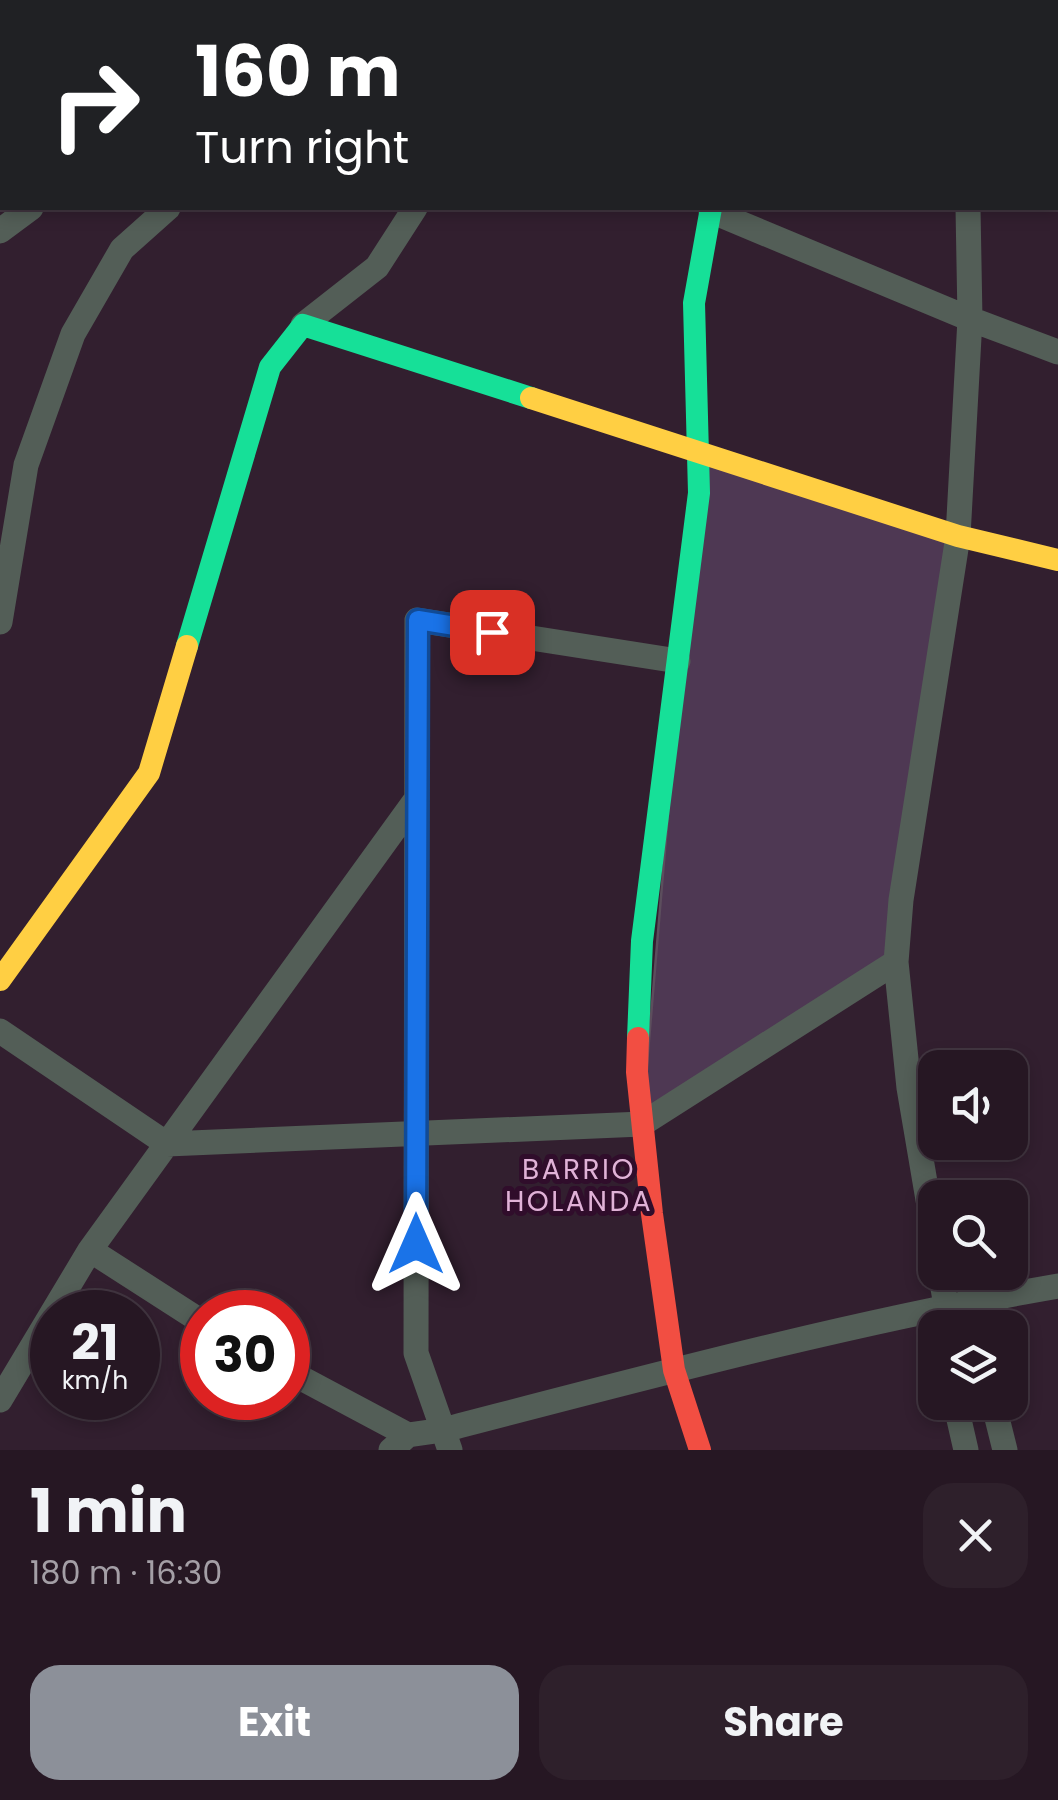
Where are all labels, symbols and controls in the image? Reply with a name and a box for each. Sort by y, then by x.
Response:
text: 160 m [195,22,401,121]
icon: right [30,40,160,170]
text: Turn right [195,116,409,179]
pin [450,590,535,675]
icon: arrive [465,605,520,660]
map controls [918,1050,1028,1420]
button: sound [918,1050,1028,1160]
district label: BARRIO HOLANDA [505,1150,653,1221]
button: search [918,1180,1028,1290]
position arrow [364,1192,468,1296]
speed limit sign: 30 [180,1290,310,1420]
text: 21 [71,1307,119,1378]
button: layers [918,1310,1028,1420]
text: km/h [62,1363,128,1398]
text: 1 min [30,1469,187,1553]
button: close [923,1483,1028,1588]
text: 180 m · 16:30 [30,1550,222,1595]
button: Exit [30,1665,519,1780]
button: Share [539,1665,1028,1780]

